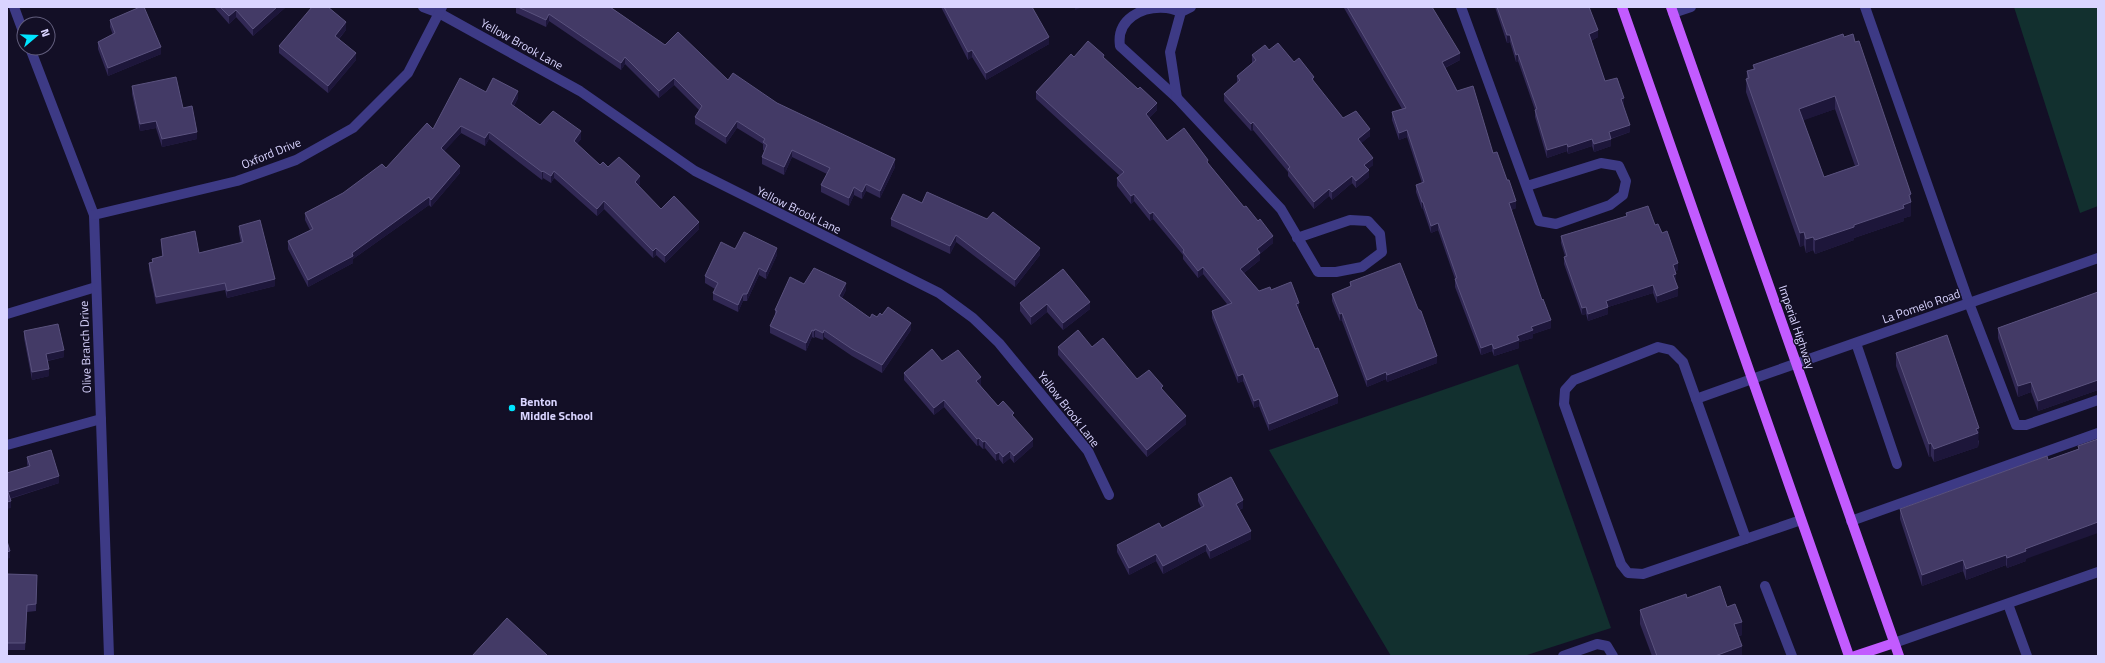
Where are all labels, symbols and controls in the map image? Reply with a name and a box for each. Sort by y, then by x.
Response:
street label: Yellow Brook Lane [477,13,567,75]
north arrow [16,16,56,56]
text: N [37,27,54,39]
street label: Oxford Drive [238,132,304,174]
street label: Yellow Brook Lane [753,181,845,239]
street label: Imperial Highway [1774,282,1820,372]
street label: La Pomelo Road [1879,284,1963,328]
street label: Olive Branch Drive [74,301,96,393]
street label: Yellow Brook Lane [1033,367,1105,451]
place label: Benton Middle School [520,392,593,425]
marker: Benton Middle School [507,403,517,413]

